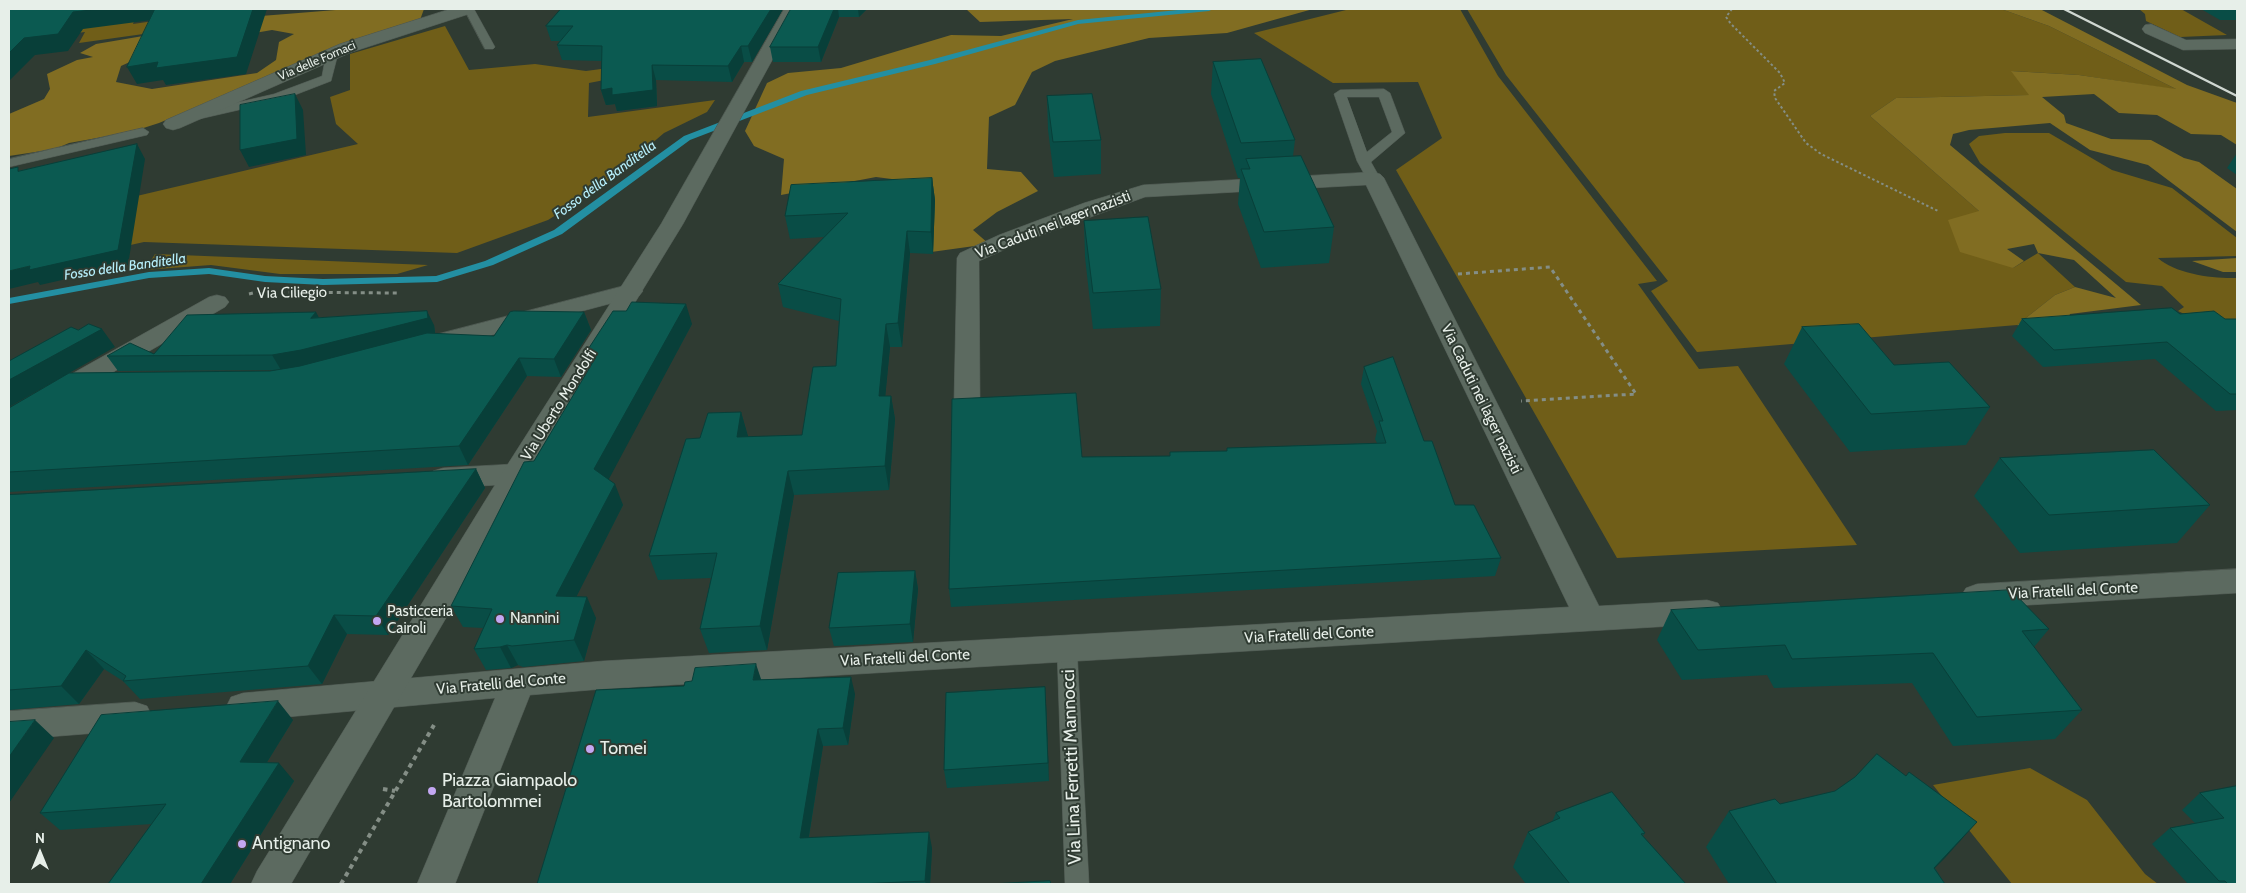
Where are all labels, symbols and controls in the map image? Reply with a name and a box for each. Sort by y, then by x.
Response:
street label: Via delle Fornaci [276,38,358,84]
water label: Fosso della Banditella [550,137,660,223]
street label: Via Caduti nei lager nazisti [973,187,1133,263]
water label: Fosso della Banditella [63,250,187,284]
street label: Via Ciliegio [257,283,327,303]
street label: Via Caduti nei lager nazisti [1437,321,1525,477]
street label: Via Uberto Mondolfi [517,346,601,464]
street label: Via Fratelli del Conte [2008,579,2138,603]
place label: Pasticceria Cairoli [387,603,453,638]
place label: Nannini [510,610,559,628]
marker: Nannini [494,613,506,625]
marker: Pasticceria Cairoli [371,615,383,627]
street label: Via Fratelli del Conte [1244,623,1374,647]
street label: Via Fratelli del Conte [840,646,970,670]
street label: Via Fratelli del Conte [436,669,566,699]
street label: Via Lina Ferretti Mannocci [1058,669,1086,865]
place label: Tomei [600,738,647,760]
marker: Tomei [584,743,596,755]
place label: Piazza Giampaolo Bartolommei [442,770,577,812]
marker: Piazza Giampaolo Bartolommei [426,785,438,797]
north arrow [15,828,65,878]
text: N [35,829,45,847]
place label: Antignano [252,833,331,855]
marker: Antignano [236,838,248,850]

